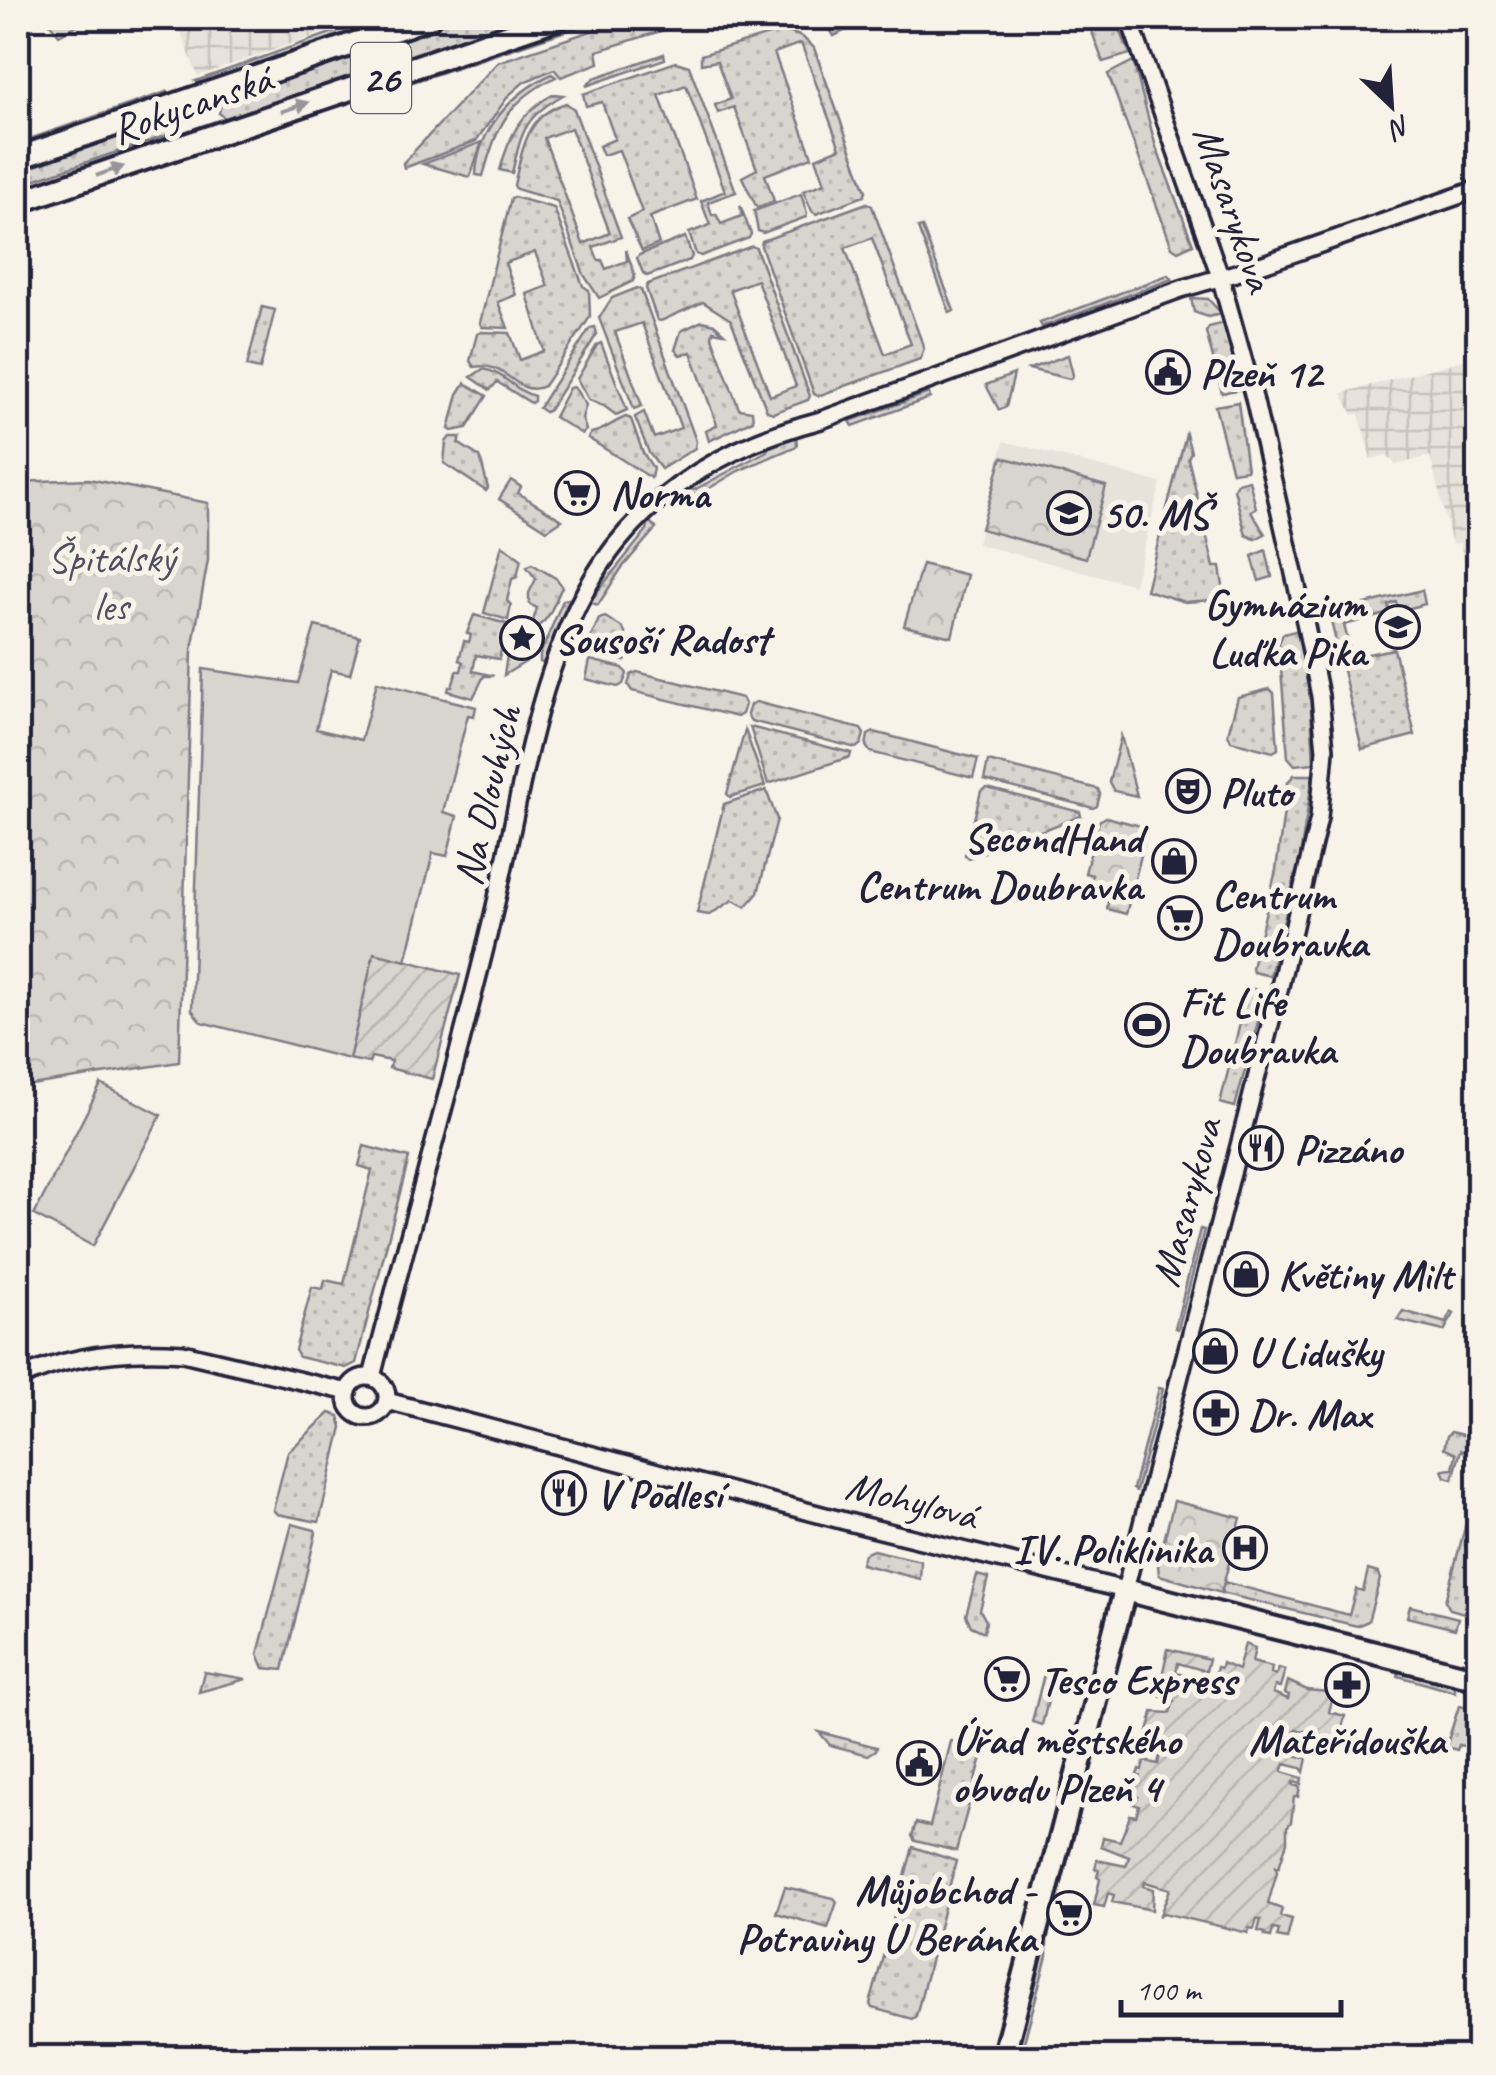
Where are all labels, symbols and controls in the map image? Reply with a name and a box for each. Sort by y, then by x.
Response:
road number: 26 [351,43,411,113]
street label: Rokycanská [104,51,282,157]
north arrow [1341,55,1441,155]
one-way arrow [281,99,311,114]
text: N [1382,108,1417,149]
street label: Masarykova [1181,119,1287,301]
one-way arrow [95,162,125,177]
place label: Plzeň 12 [1200,347,1326,400]
public building icon: Plzeň 12 [1145,349,1191,395]
place label: Norma [610,468,712,521]
supermarket icon: Norma [554,470,600,516]
place label: 50. MŠ [1102,488,1218,541]
school or university icon: 50. MŠ [1046,490,1092,536]
park label: Špitálský les [47,532,179,633]
place label: Gymnázium Luďka Pika [1204,578,1369,679]
school or university icon: Gymnázium Luďka Pika [1375,604,1421,650]
place label: Sousoší Radost [554,613,775,666]
place icon: Sousoší Radost [499,615,545,661]
street label: Na Dlouhých [441,698,534,890]
place label: Pluto [1220,766,1296,819]
theatre icon: Pluto [1165,768,1211,814]
place label: SecondHand Centrum Doubravka [856,812,1149,913]
shop icon: SecondHand Centrum Doubravka [1151,838,1197,884]
place label: Centrum Doubravka [1212,869,1371,970]
supermarket icon: Centrum Doubravka [1157,895,1203,941]
place label: Fit Life Doubravka [1180,976,1339,1077]
sports icon: Fit Life Doubravka [1124,1002,1170,1048]
street label: Masarykova [1139,1110,1235,1292]
place label: Pizzáno [1294,1123,1404,1176]
restaurant icon: Pizzáno [1238,1125,1284,1171]
place label: Květiny Milt [1278,1249,1457,1302]
shop icon: Květiny Milt [1223,1251,1269,1297]
place label: U Lidušky [1248,1326,1385,1379]
shop icon: U Lidušky [1192,1328,1238,1374]
place label: Dr. Max [1248,1388,1374,1441]
pharmacy icon: Dr. Max [1193,1390,1239,1436]
street label: Mohylová [841,1459,986,1543]
place label: V Podlesí [596,1468,730,1521]
restaurant icon: V Podlesí [541,1470,587,1516]
place label: IV. Poliklinika [1013,1523,1215,1576]
hospital icon: IV. Poliklinika [1222,1525,1268,1571]
place label: Tesco Express [1040,1654,1240,1707]
supermarket icon: Tesco Express [984,1656,1030,1702]
pharmacy icon: Mateřídouška [1324,1662,1370,1708]
place label: Úřad městského obvodu Plzeň 4 [952,1714,1183,1815]
place label: Mateřídouška [1249,1714,1449,1767]
public building icon: Úřad městského obvodu Plzeň 4 [896,1740,942,1786]
place label: Můjobchod - Potraviny U Beránka [737,1864,1039,1965]
supermarket icon: Můjobchod - Potraviny U Beránka [1046,1890,1092,1936]
scale bar [1121,1955,1341,2017]
text: 100 m [1136,1971,1203,2009]

